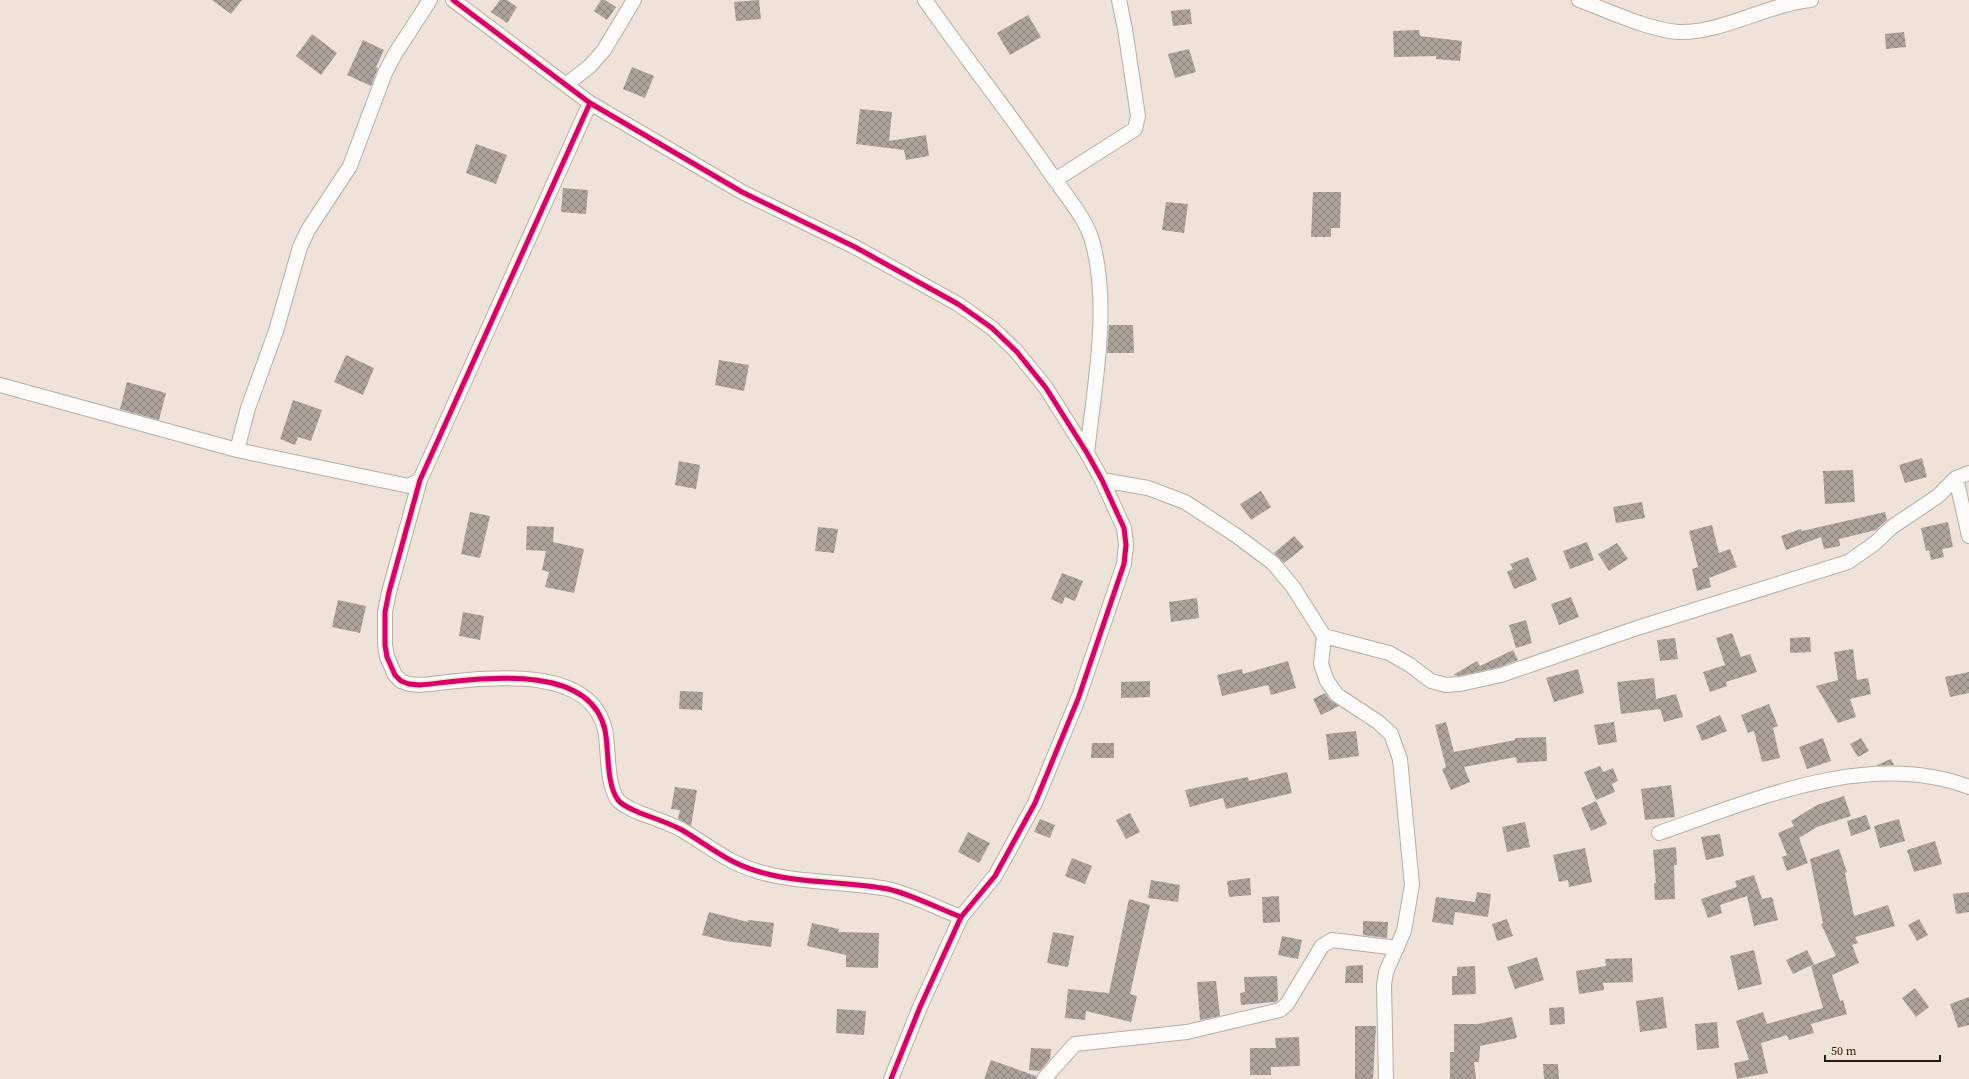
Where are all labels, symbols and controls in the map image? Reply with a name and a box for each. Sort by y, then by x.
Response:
scale bar [1825,1037,1940,1063]
text: 50 m [1831,1043,1857,1059]

